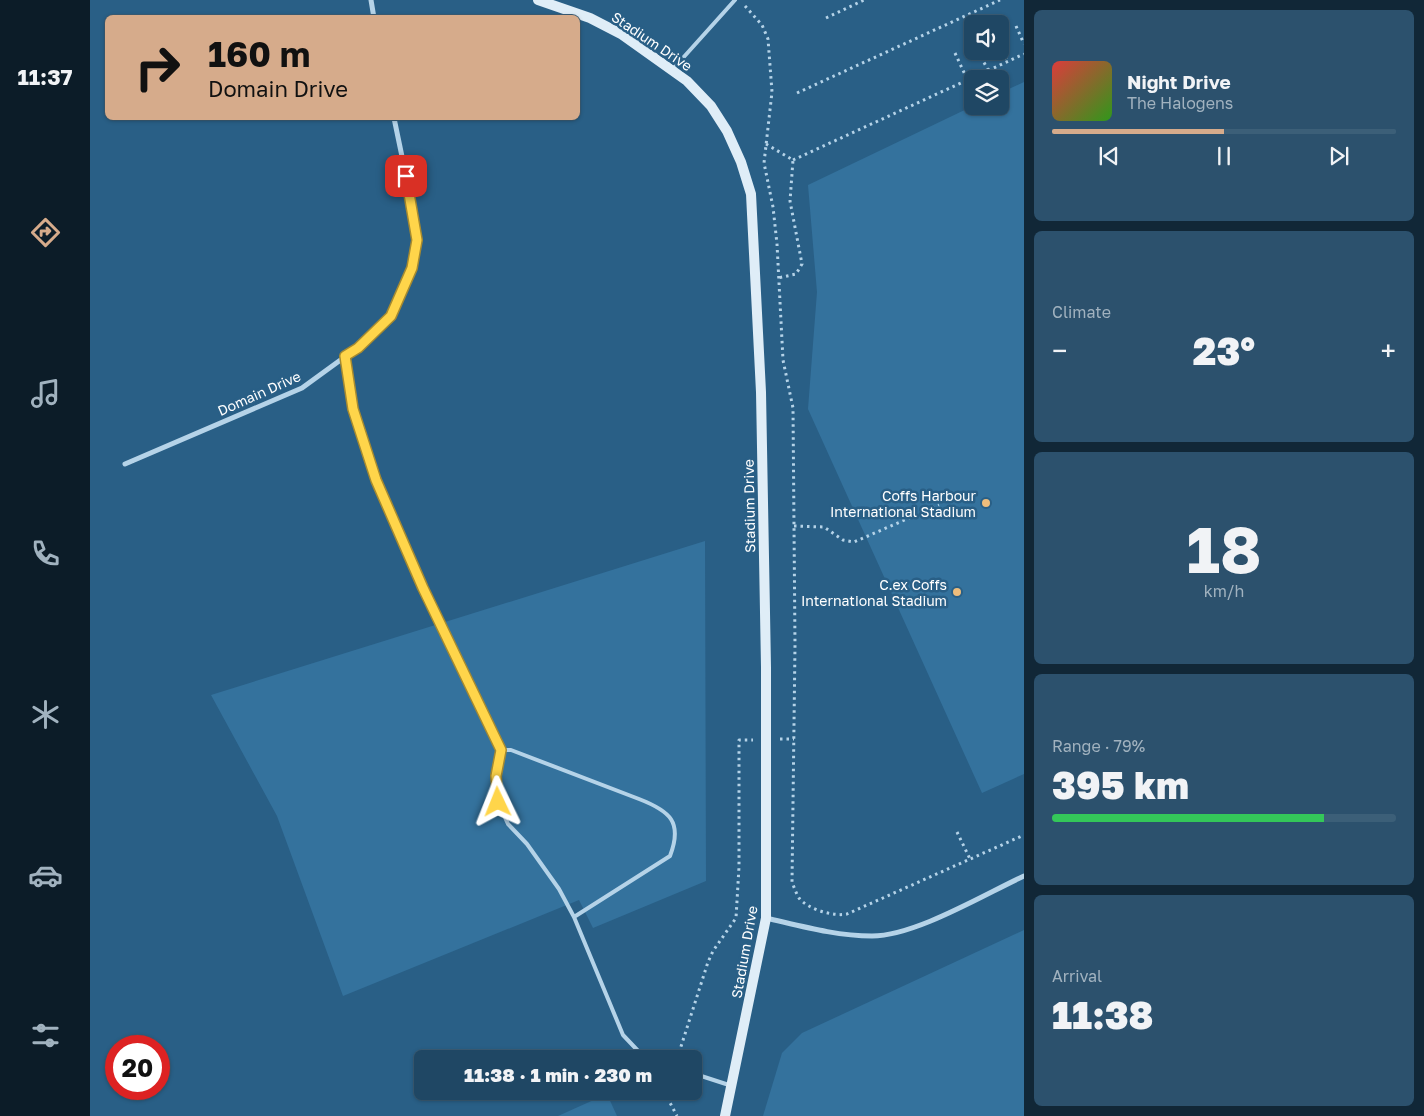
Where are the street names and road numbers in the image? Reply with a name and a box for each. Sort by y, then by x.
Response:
street label: Stadium Drive [608,8,696,74]
street label: Domain Drive [215,367,303,419]
street label: Stadium Drive [740,459,758,553]
street label: Stadium Drive [728,904,760,1000]

